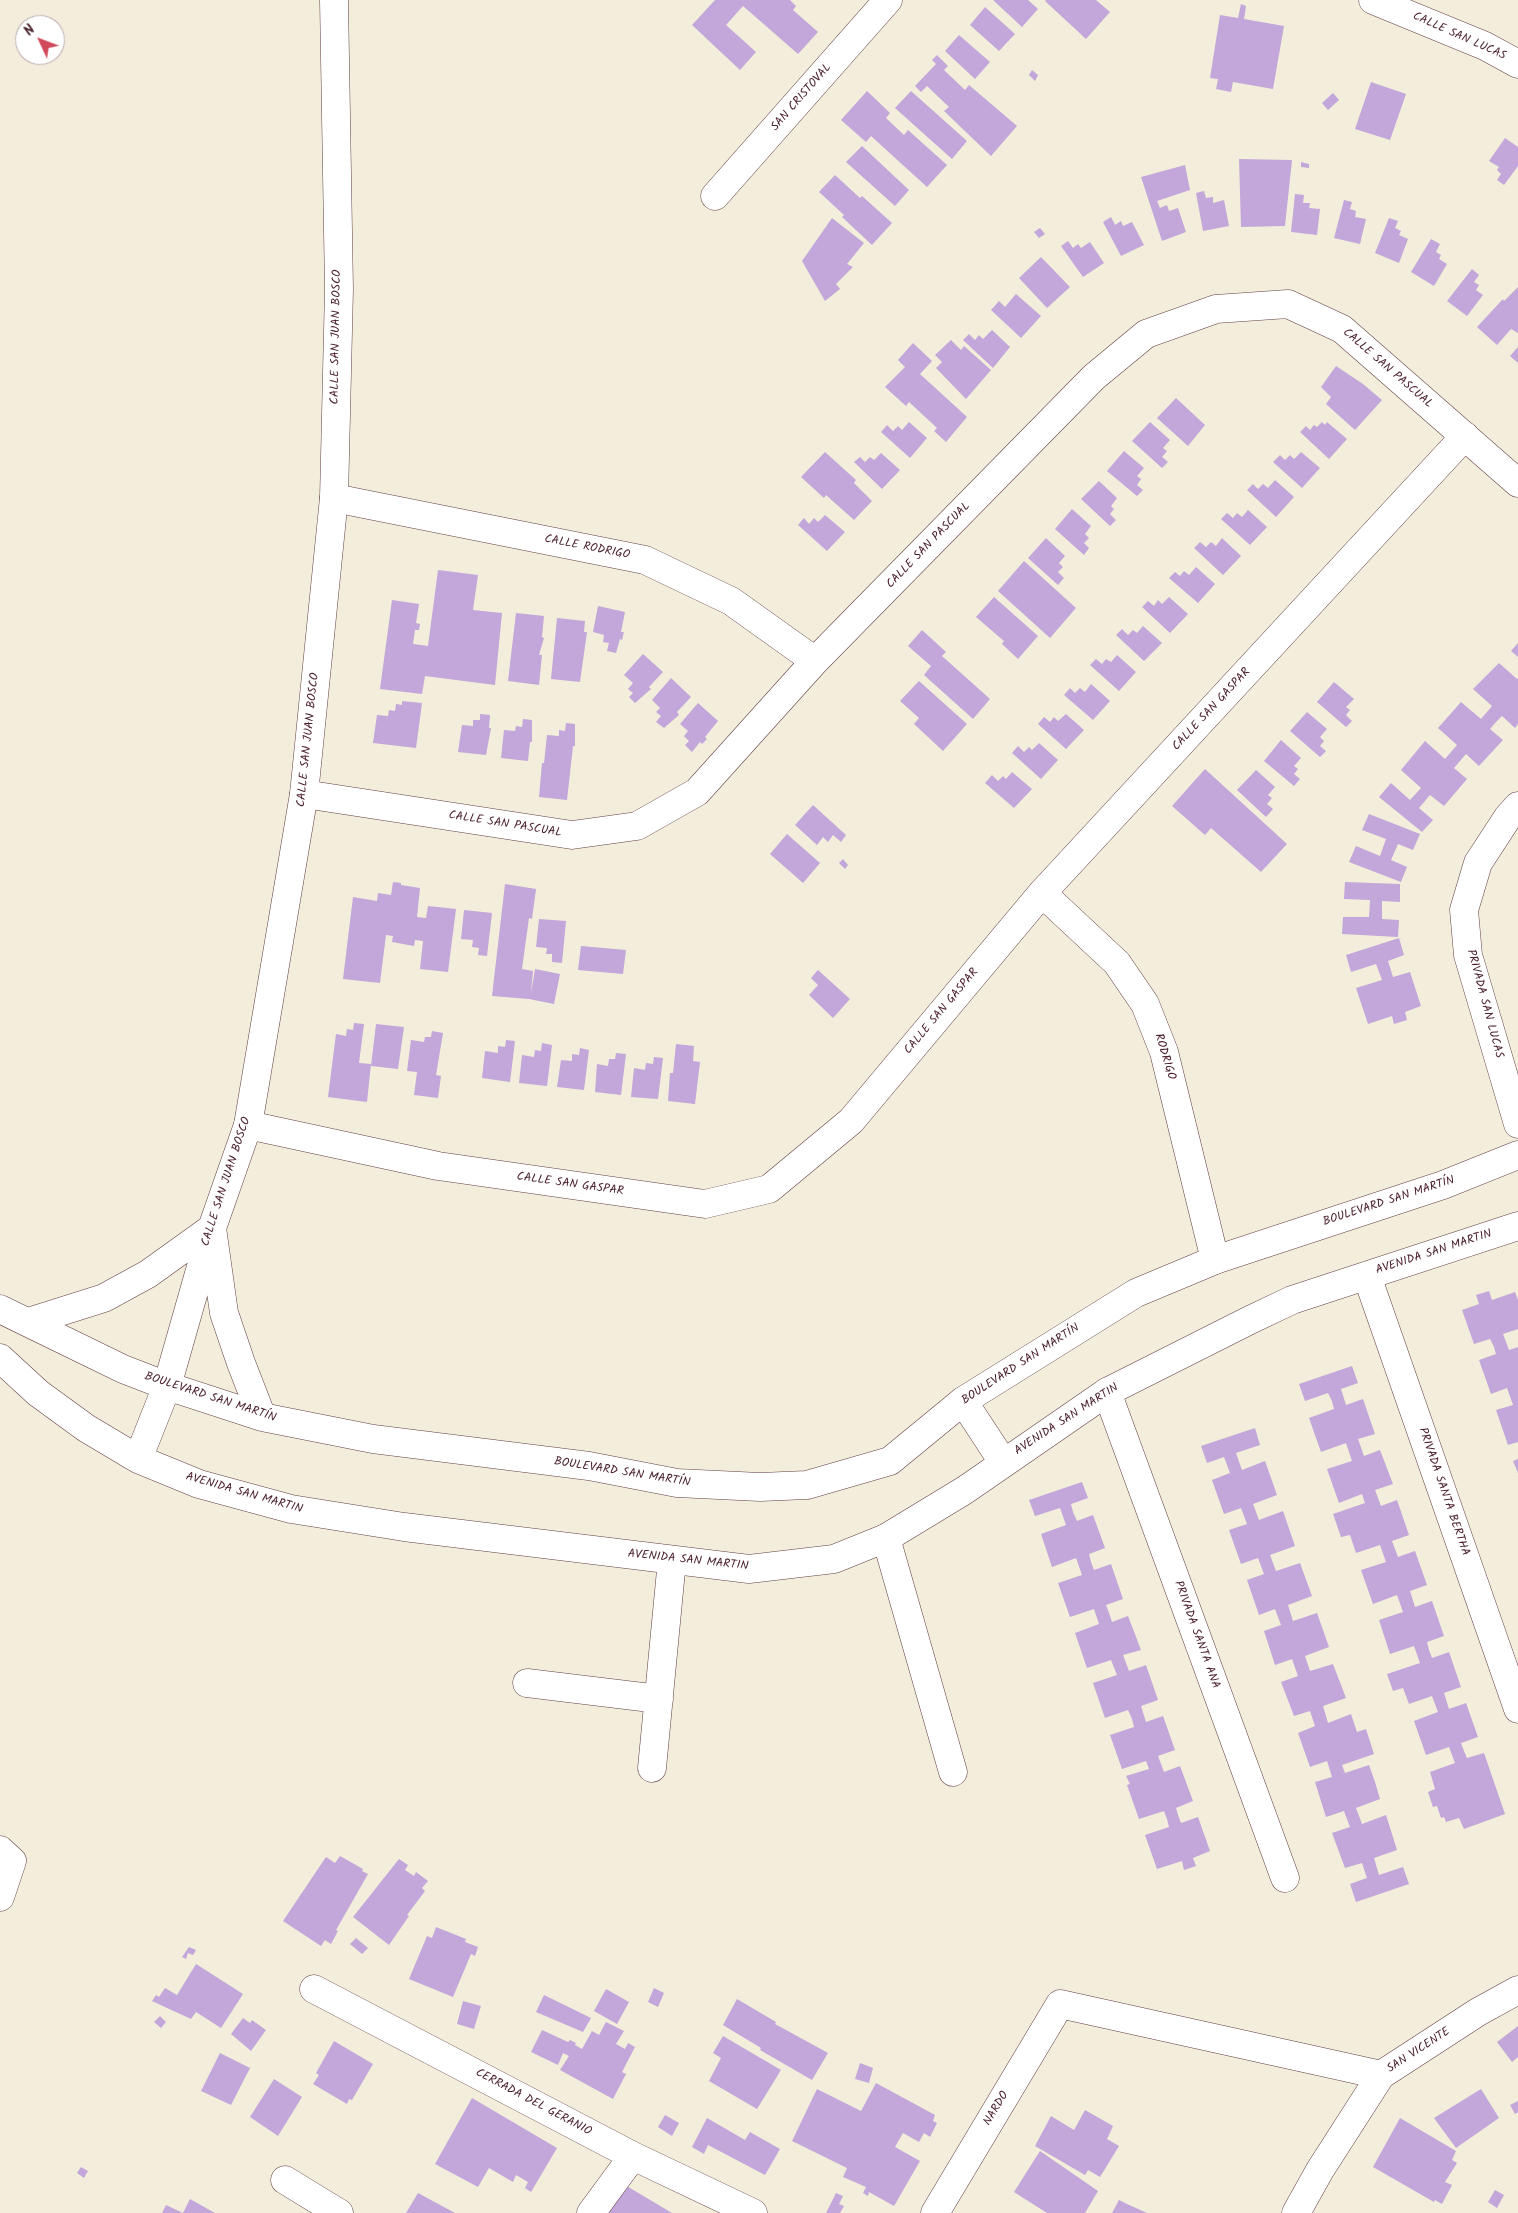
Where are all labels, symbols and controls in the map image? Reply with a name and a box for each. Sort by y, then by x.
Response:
street label: CALLE SAN LUCAS [1410,10,1508,64]
north arrow [15,15,65,65]
text: N [19,20,41,41]
street label: SAN CRISTOVAL [769,61,835,135]
street label: CALLE SAN JUAN BOSCO [329,269,345,405]
street label: CALLE SAN PASCUAL [1339,326,1435,412]
street label: CALLE SAN PASCUAL [884,500,974,592]
street label: CALLE RODRIGO [543,533,631,563]
street label: CALLE SAN GASPAR [1170,666,1254,754]
street label: CALLE SAN JUAN BOSCO [295,672,323,808]
street label: CALLE SAN PASCUAL [447,809,563,841]
street label: PRIVADA SAN LUCAS [1463,948,1505,1060]
street label: CALLE SAN GASPAR [902,966,982,1058]
street label: RODRIGO [1150,1032,1178,1082]
street label: CALLE SAN JUAN BOSCO [199,1116,255,1248]
street label: CALLE SAN GASPAR [516,1170,624,1200]
street label: BOULEVARD SAN MARTÍN [1321,1174,1457,1230]
street label: AVENIDA SAN MARTIN [1374,1227,1494,1279]
street label: BOULEVARD SAN MARTÍN [959,1321,1083,1409]
street label: BOULEVARD SAN MARTÍN [142,1370,278,1426]
street label: AVENIDA SAN MARTIN [1012,1381,1122,1459]
street label: PRIVADA SANTA BERTHA [1414,1426,1472,1558]
street label: BOULEVARD SAN MARTÍN [553,1455,691,1491]
street label: AVENIDA SAN MARTIN [184,1470,304,1518]
street label: AVENIDA SAN MARTIN [627,1548,749,1574]
street label: PRIVADA SANTA ANA [1170,1579,1222,1691]
street label: SAN VICENTE [1385,2025,1453,2077]
street label: CERRADA DEL GERANIO [473,2066,593,2140]
street label: NARDO [981,2089,1013,2129]

